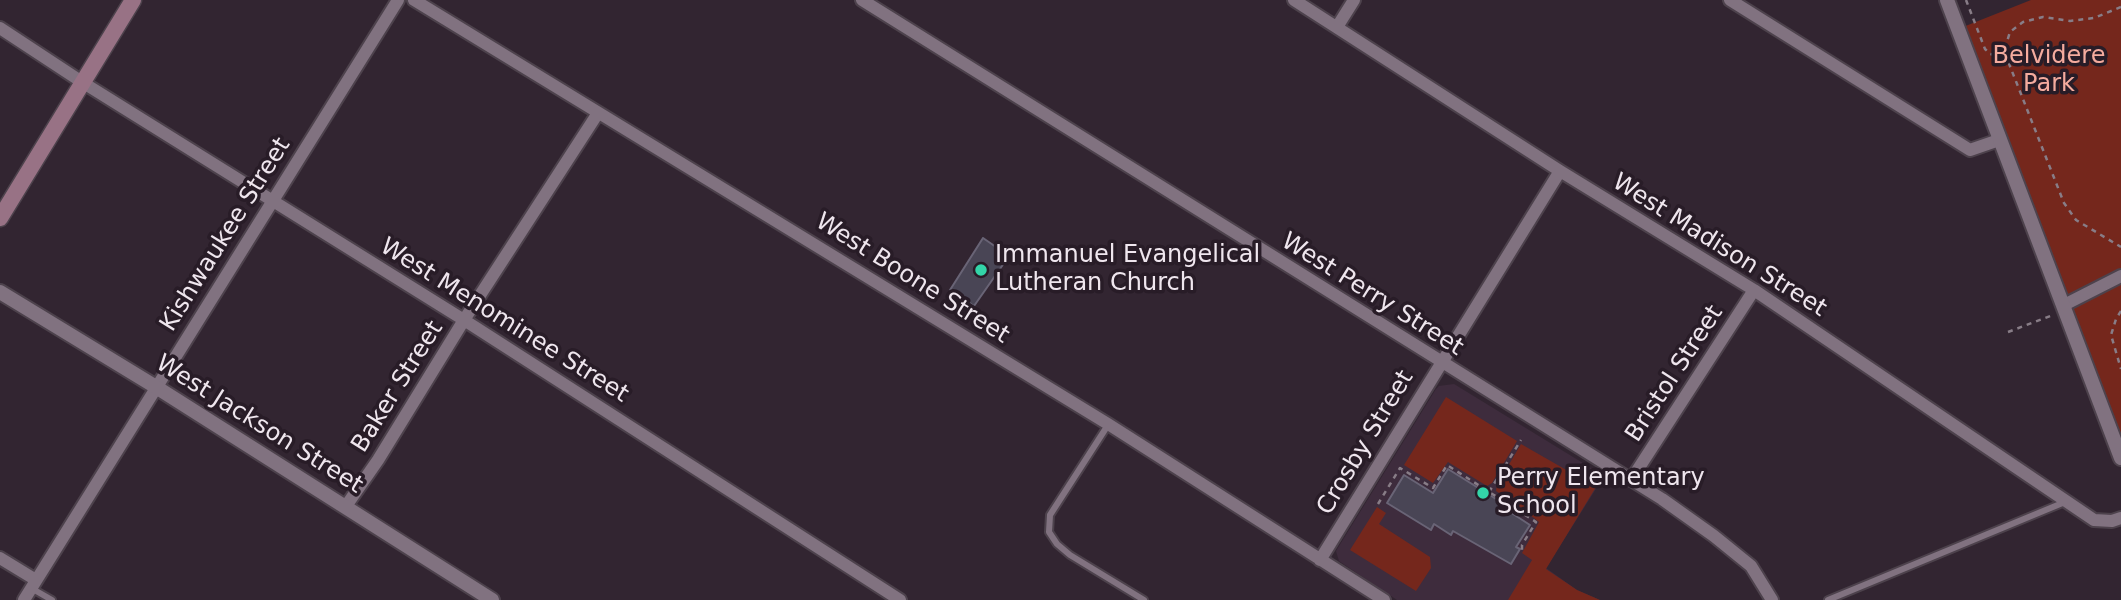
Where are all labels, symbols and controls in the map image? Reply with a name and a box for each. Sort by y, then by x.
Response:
park label: Belvidere Park [1993,43,2105,99]
street label: Kishwaukee Street [155,133,297,337]
street label: West Madison Street [1607,168,1831,324]
street label: West Boone Street [810,208,1014,350]
street label: West Perry Street [1276,227,1468,363]
street label: West Menominee Street [375,233,633,409]
place label: Immanuel Evangelical Lutheran Church [995,242,1260,298]
marker: Immanuel Evangelical Lutheran Church [973,262,989,278]
street label: Bristol Street [1620,300,1730,448]
street label: Baker Street [346,316,450,458]
street label: West Jackson Street [150,350,368,500]
street label: Crosby Street [1312,366,1420,520]
place label: Perry Elementary School [1497,465,1705,521]
marker: Perry Elementary School [1475,485,1491,501]

